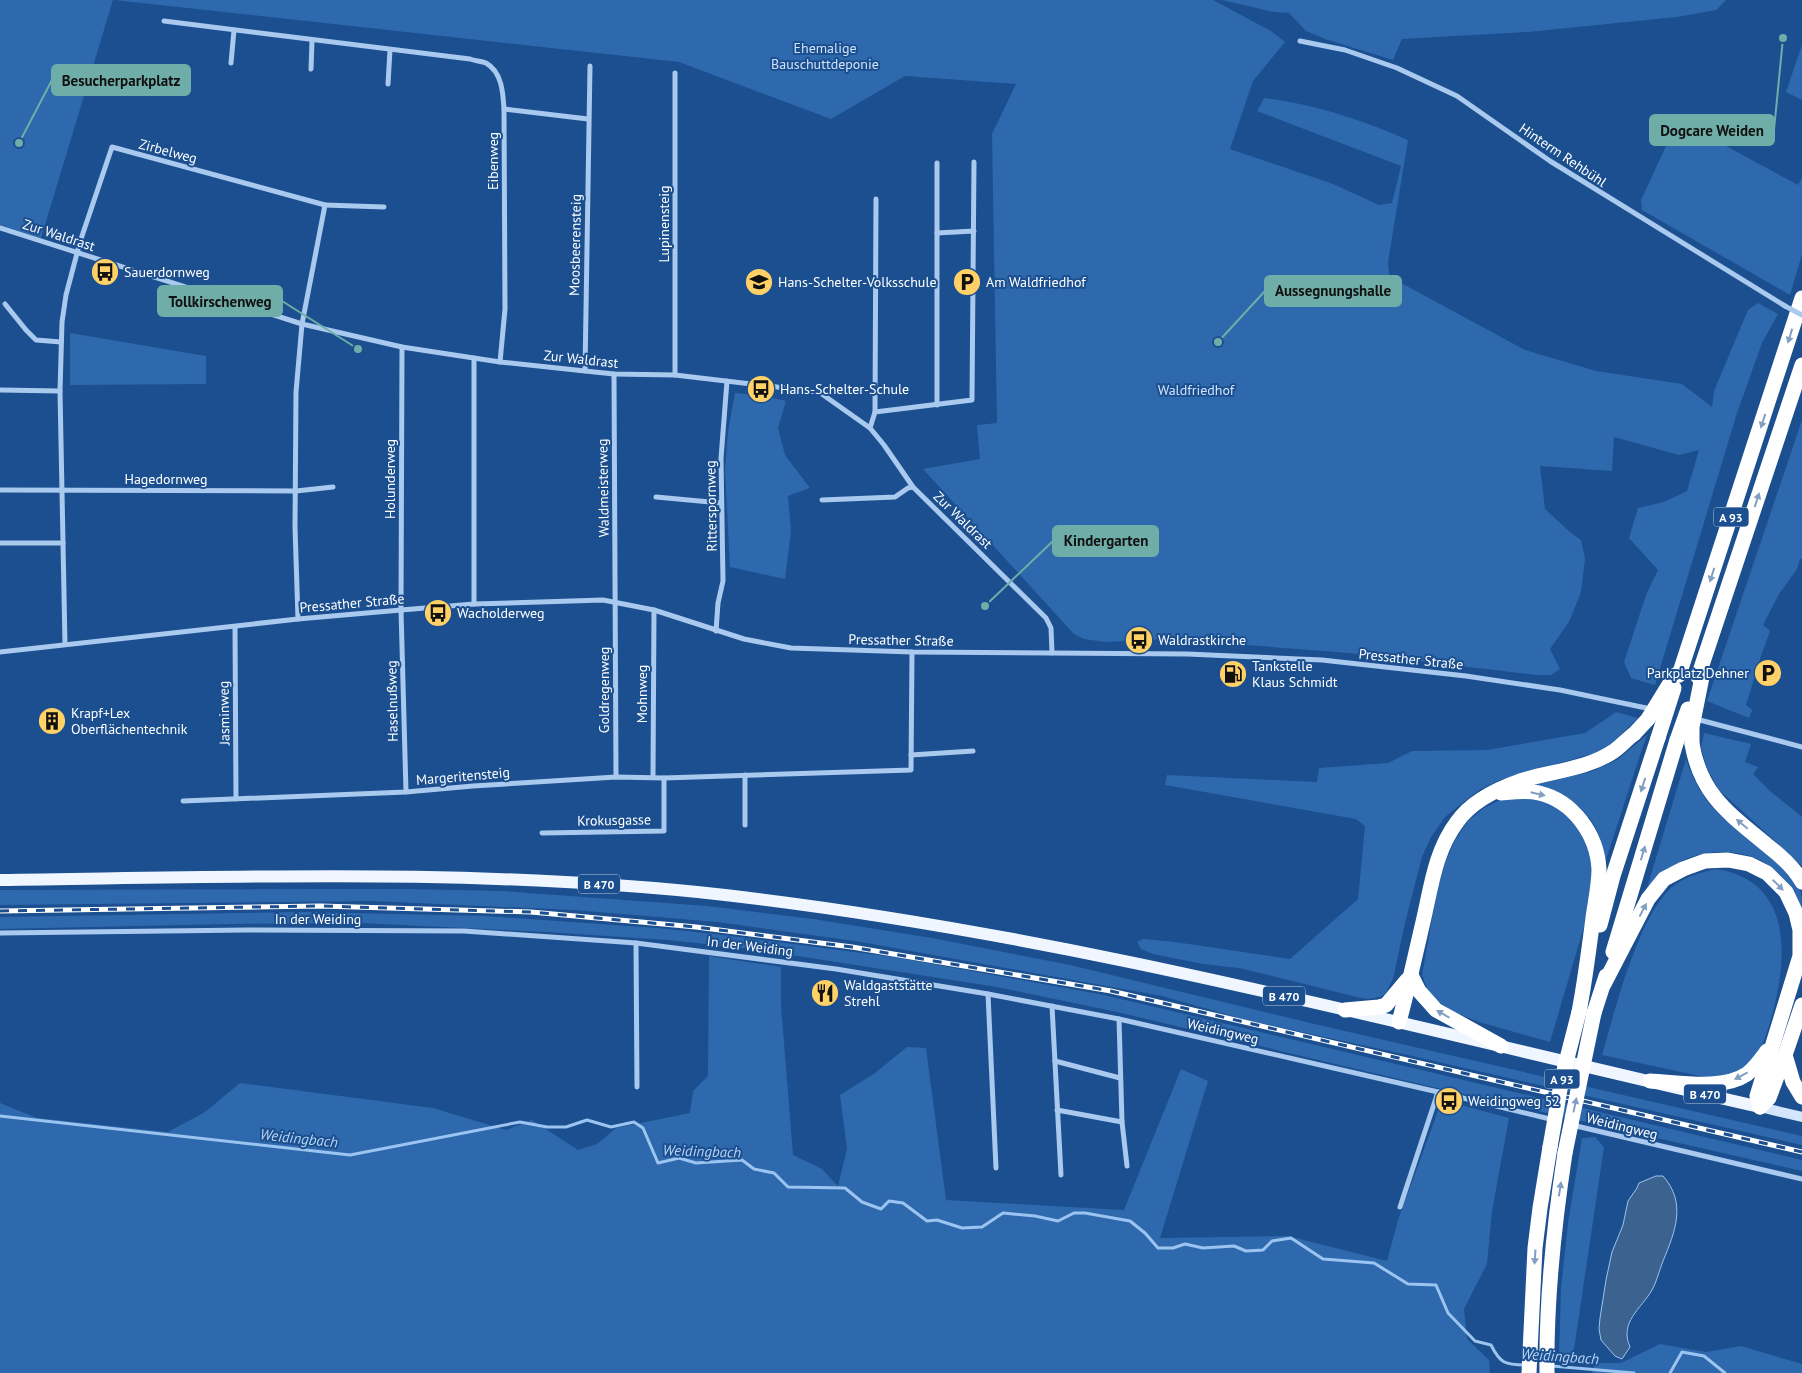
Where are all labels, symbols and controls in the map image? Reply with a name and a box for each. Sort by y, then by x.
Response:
park label: Ehemalige Bauschuttdeponie [771,39,879,73]
callout: Besucherparkplatz [52,65,190,95]
text: Besucherparkplatz [62,71,180,90]
callout: Dogcare Weiden [1650,115,1774,145]
street label: Hinterm Rehbühl [1516,119,1610,191]
text: Dogcare Weiden [1660,121,1764,140]
street label: Eibenweg [484,132,502,190]
street label: Zirbelweg [137,135,199,167]
street label: Lupinensteig [655,185,673,263]
street label: Moosbeerensteig [565,194,585,296]
street label: Zur Waldrast [21,215,98,255]
bus stop icon: Sauerdornweg [90,257,120,287]
place label: Sauerdornweg [124,263,210,281]
school or university icon: Hans-Schelter-Volksschule [744,267,774,297]
parking icon: Am Waldfriedhof [952,267,982,297]
place label: Hans-Schelter-Volksschule [778,273,937,291]
place label: Am Waldfriedhof [986,273,1086,291]
callout: Aussegnungshalle [1265,276,1401,306]
text: Aussegnungshalle [1275,281,1391,300]
callout: Tollkirschenweg [158,286,282,316]
text: Tollkirschenweg [168,292,272,311]
one-way arrow [1786,329,1794,344]
street label: Zur Waldrast [543,346,619,372]
bus stop icon: Hans-Schelter-Schule [746,374,776,404]
place label: Hans-Schelter-Schule [780,380,909,398]
park label: Waldfriedhof [1158,381,1235,399]
one-way arrow [1759,413,1766,428]
street label: Waldmeisterweg [593,438,613,538]
street label: Holunderweg [381,439,399,519]
street label: Ritterspornweg [701,460,721,552]
street label: Hagedornweg [124,470,208,488]
street label: Zur Waldrast [930,487,996,553]
one-way arrow [1753,492,1761,507]
road number: A 93 [1714,508,1748,526]
callout: Kindergarten [1053,526,1158,556]
text: Kindergarten [1064,531,1148,550]
one-way arrow [1708,568,1716,583]
street label: Pressather Straße [299,589,405,617]
bus stop icon: Wacholderweg [423,598,453,628]
place label: Wacholderweg [457,604,545,622]
bus stop icon: Waldrastkirche [1124,625,1154,655]
street label: Pressather Straße [848,630,954,650]
place label: Waldrastkirche [1158,631,1246,649]
street label: Pressather Straße [1358,645,1464,673]
street label: Goldregenweg [595,647,613,733]
place label: Tankstelle Klaus Schmidt [1252,657,1338,691]
parking icon: Parkplatz Dehner [1753,658,1783,688]
fuel station icon: Tankstelle Klaus Schmidt [1218,659,1248,689]
street label: Haselnußweg [382,660,402,742]
place label: Parkplatz Dehner [1647,664,1749,682]
street label: Mohnweg [633,665,651,723]
street label: Jasminweg [214,681,234,746]
place label: Krapf+Lex Oberflächentechnik [71,704,188,738]
building icon: Krapf+Lex Oberflächentechnik [37,706,67,736]
street label: Margeritensteig [415,763,511,789]
one-way arrow [1639,777,1646,792]
one-way arrow [1530,790,1545,798]
street label: Krokusgasse [577,810,651,830]
one-way arrow [1736,819,1749,830]
one-way arrow [1639,846,1647,861]
road number: B 470 [578,874,620,894]
one-way arrow [1772,878,1784,890]
one-way arrow [1639,902,1647,917]
street label: In der Weiding [275,910,361,928]
street label: In der Weiding [706,932,794,960]
place label: Waldgaststätte Strehl [844,976,933,1010]
restaurant icon: Waldgaststätte Strehl [810,978,840,1008]
road number: B 470 [1263,986,1305,1006]
one-way arrow [1435,1010,1450,1018]
street label: Weidingweg [1185,1014,1261,1048]
road number: A 93 [1544,1070,1580,1088]
one-way arrow [1734,1072,1748,1080]
road number: B 470 [1684,1084,1726,1104]
bus stop icon: Weidingweg 52 [1434,1086,1464,1116]
place label: Weidingweg 52 [1468,1092,1560,1110]
one-way arrow [1571,1097,1579,1113]
street label: Weidingweg [1584,1108,1660,1144]
water label: Weidingbach [259,1124,339,1152]
water label: Weidingbach [662,1140,742,1162]
one-way arrow [1556,1181,1564,1197]
one-way arrow [1530,1249,1538,1265]
water label: Weidingbach [1520,1344,1600,1368]

